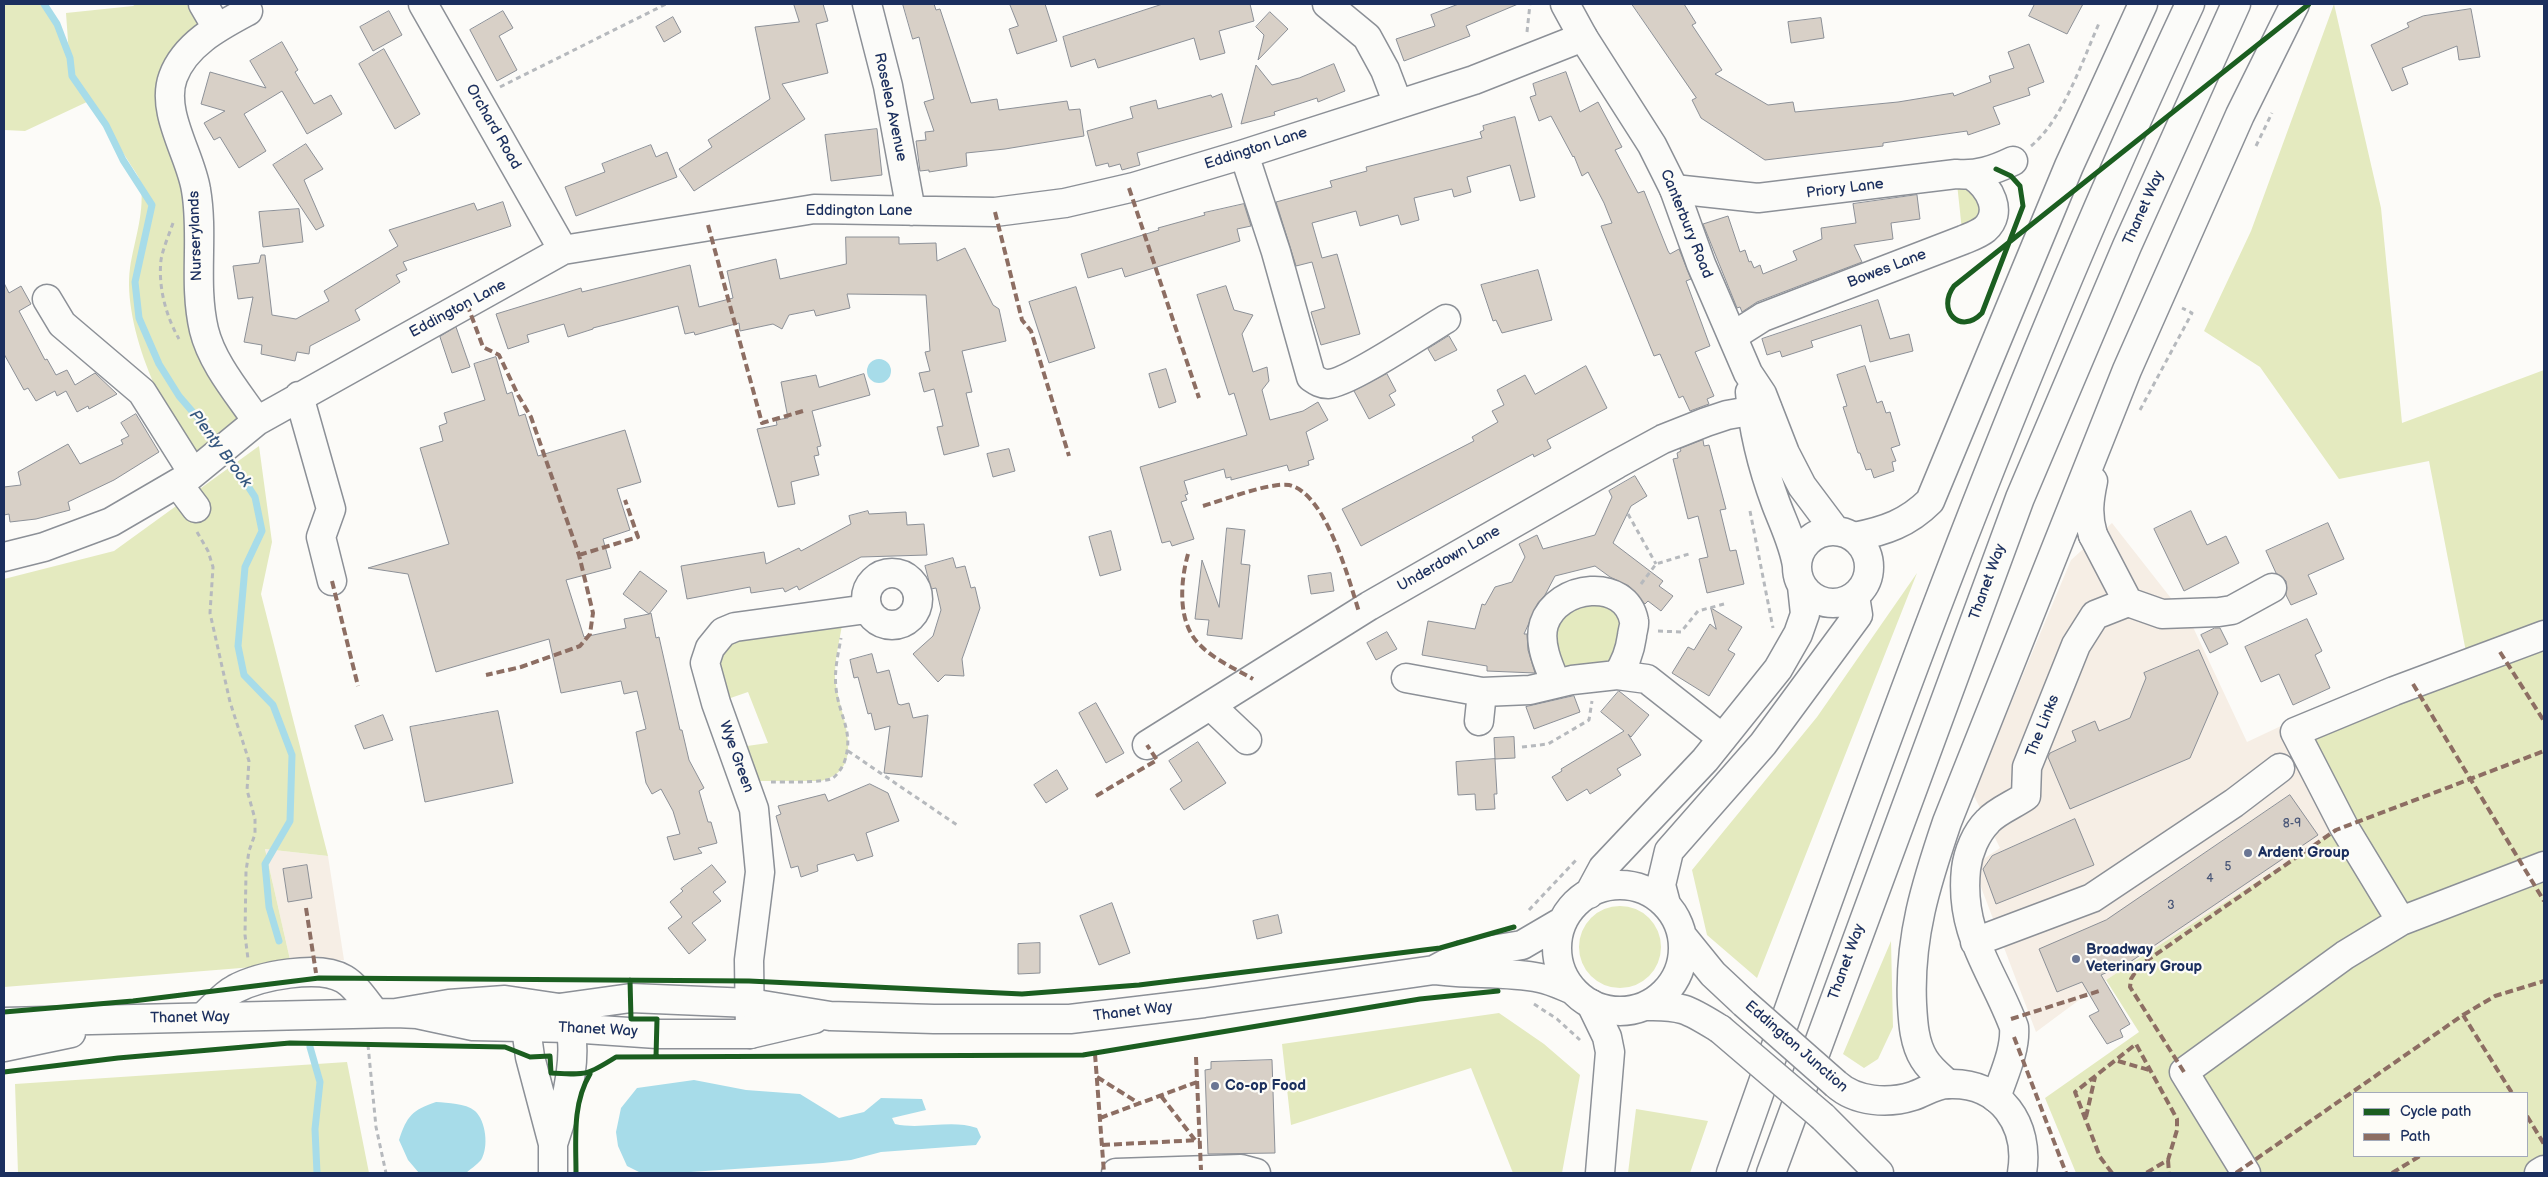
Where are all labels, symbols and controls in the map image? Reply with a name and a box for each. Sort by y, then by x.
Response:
street label: Roselea Avenue [870,51,910,163]
street label: Orchard Road [461,81,525,173]
street label: Eddington Lane [1202,124,1310,174]
street label: Canterbury Road [1656,167,1716,281]
street label: Thanet Way [2120,168,2168,248]
street label: Priory Lane [1805,175,1885,203]
street label: Nurserylands [185,190,207,282]
street label: Eddington Lane [806,202,912,220]
street label: Bowes Lane [1845,246,1929,292]
street label: Eddington Lane [407,276,509,342]
water label: Plenty Brook [185,406,255,492]
street label: Underdown Lane [1394,522,1504,596]
street label: Thanet Way [1966,542,2010,622]
street label: The Links [2022,692,2064,760]
street label: Wye Green [715,719,757,795]
house number: 8-9 [2283,817,2301,831]
place label: Ardent Group [2258,844,2350,862]
marker: Ardent Group [2242,847,2254,859]
house number: 5 [2225,860,2231,874]
house number: 4 [2206,872,2214,886]
house number: 3 [2167,899,2175,913]
street label: Thanet Way [1825,922,1869,1002]
place label: Broadway Veterinary Group [2086,941,2202,976]
marker: Broadway Veterinary Group [2070,953,2082,965]
street label: Eddington Junction [1741,997,1851,1097]
street label: Thanet Way [1092,998,1174,1026]
street label: Thanet Way [150,1008,230,1028]
street label: Thanet Way [558,1019,638,1041]
place label: Co-op Food [1225,1077,1306,1095]
marker: Co-op Food [1209,1080,1221,1092]
legend [2353,1092,2528,1157]
text: Cycle path [2400,1102,2471,1121]
text: Path [2400,1127,2430,1146]

